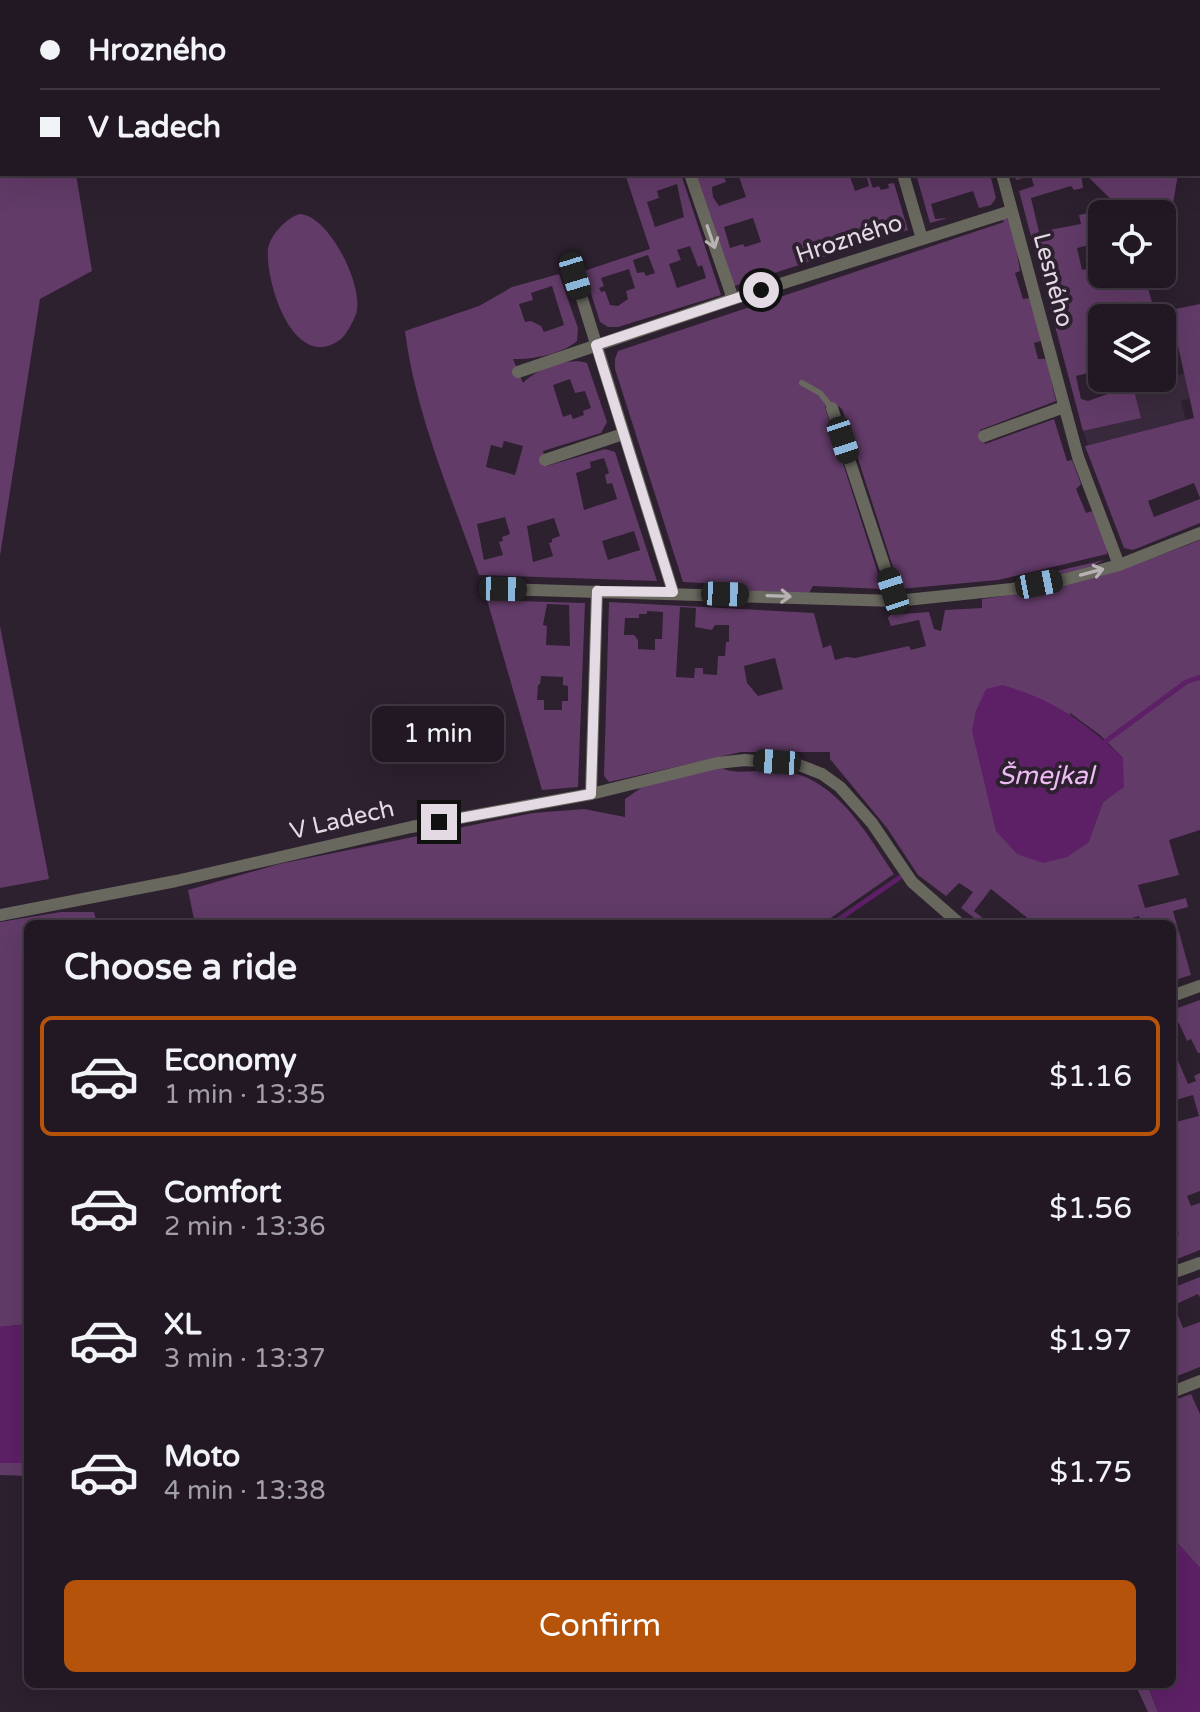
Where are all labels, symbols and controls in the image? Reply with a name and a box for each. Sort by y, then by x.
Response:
text: Hrozného [88,32,226,69]
text: V Ladech [88,109,221,146]
map controls [1088,200,1176,392]
button: locate [1088,200,1176,288]
street label: Hrozného [792,208,906,270]
one-way arrow [705,224,720,249]
street label: Lesného [1027,230,1079,330]
car [557,250,593,302]
route start [743,272,779,308]
button: layers [1088,304,1176,392]
car [824,413,862,467]
car [874,564,912,618]
one-way arrow [1079,564,1105,579]
car [1013,568,1065,600]
car [479,577,527,601]
car [701,581,749,607]
one-way arrow [765,589,792,604]
callout: 1 min [373,706,505,762]
text: 1 min [403,718,473,749]
car [752,748,802,776]
water label: Šmejkal [998,760,1098,791]
street label: V Ladech [287,794,397,846]
route end [421,804,457,840]
text: Choose a ride [64,946,297,989]
icon: car [68,1040,140,1112]
text: Economy [164,1042,297,1079]
text: $1.16 [1049,1058,1132,1095]
text: 1 min · 13:35 [164,1079,326,1110]
icon: car [68,1172,140,1244]
text: Comfort [164,1174,282,1211]
text: $1.56 [1049,1190,1132,1227]
text: 2 min · 13:36 [164,1211,326,1242]
icon: car [68,1304,140,1376]
text: XL [164,1306,201,1343]
text: $1.97 [1049,1322,1132,1359]
text: 3 min · 13:37 [164,1343,326,1374]
icon: car [68,1436,140,1508]
text: Moto [164,1438,240,1475]
text: $1.75 [1050,1454,1132,1491]
text: 4 min · 13:38 [164,1475,326,1506]
button: Confirm [64,1580,1136,1672]

